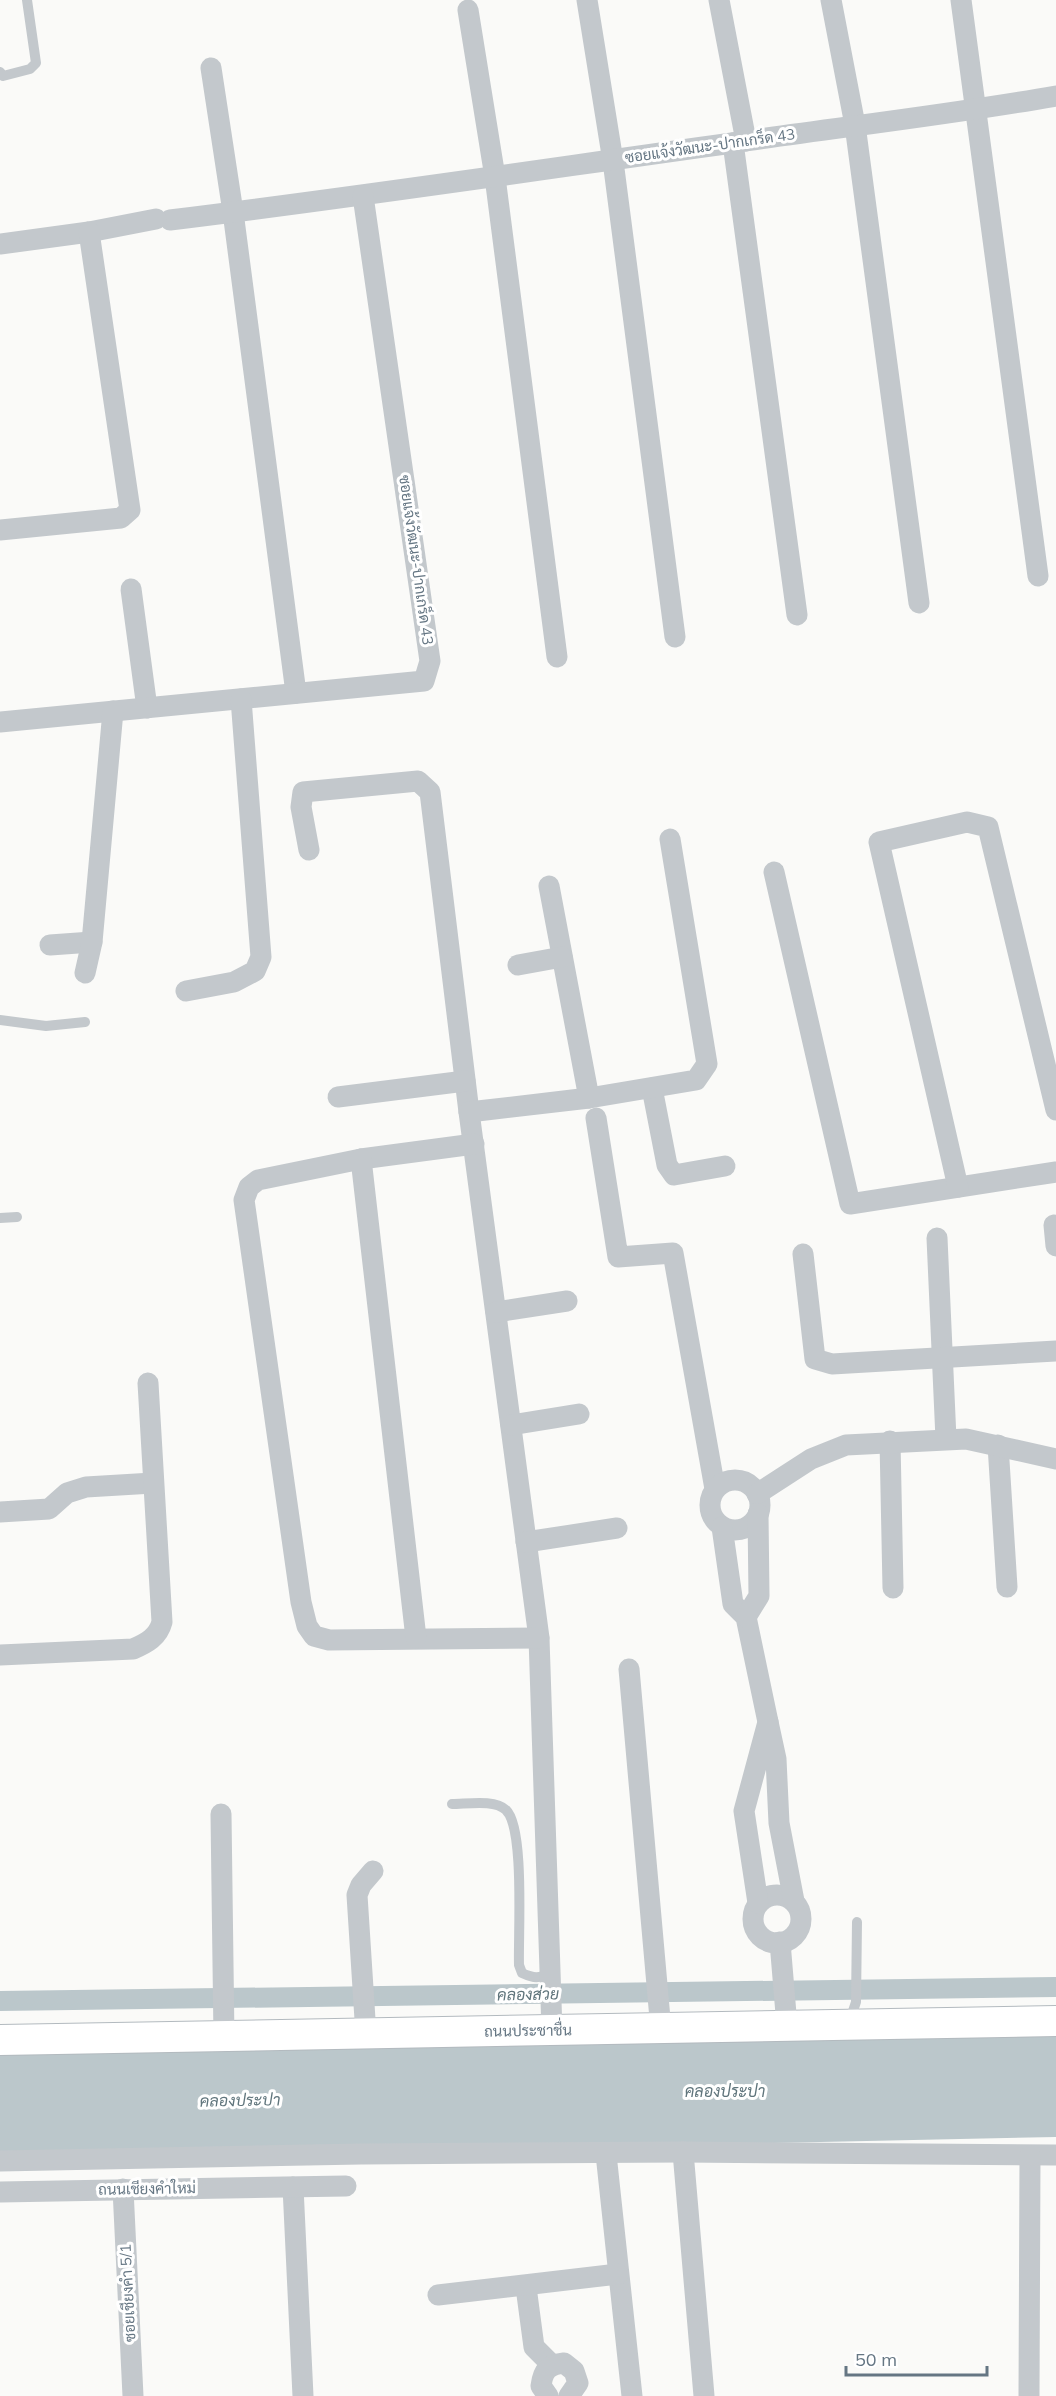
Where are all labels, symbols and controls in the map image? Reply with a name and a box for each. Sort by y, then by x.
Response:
street label: ซอยแจ้งวัฒนะ-ปากเกร็ด 43 [623,123,796,167]
street label: ซอยแจ้งวัฒนะ-ปากเกร็ด 43 [395,473,439,646]
water label: คลองส่วย [497,1983,559,2005]
street label: ถนนประชาชื่น [484,2015,572,2041]
water label: คลองประปา [685,2081,766,2101]
water label: คลองประปา [200,2089,281,2111]
street label: ถนนเชียงคำใหม่ [98,2178,196,2199]
street label: ซอยเชียงคำ 5/1 [115,2243,140,2343]
scale bar [846,2339,987,2377]
text: 50 m [855,2348,897,2371]

